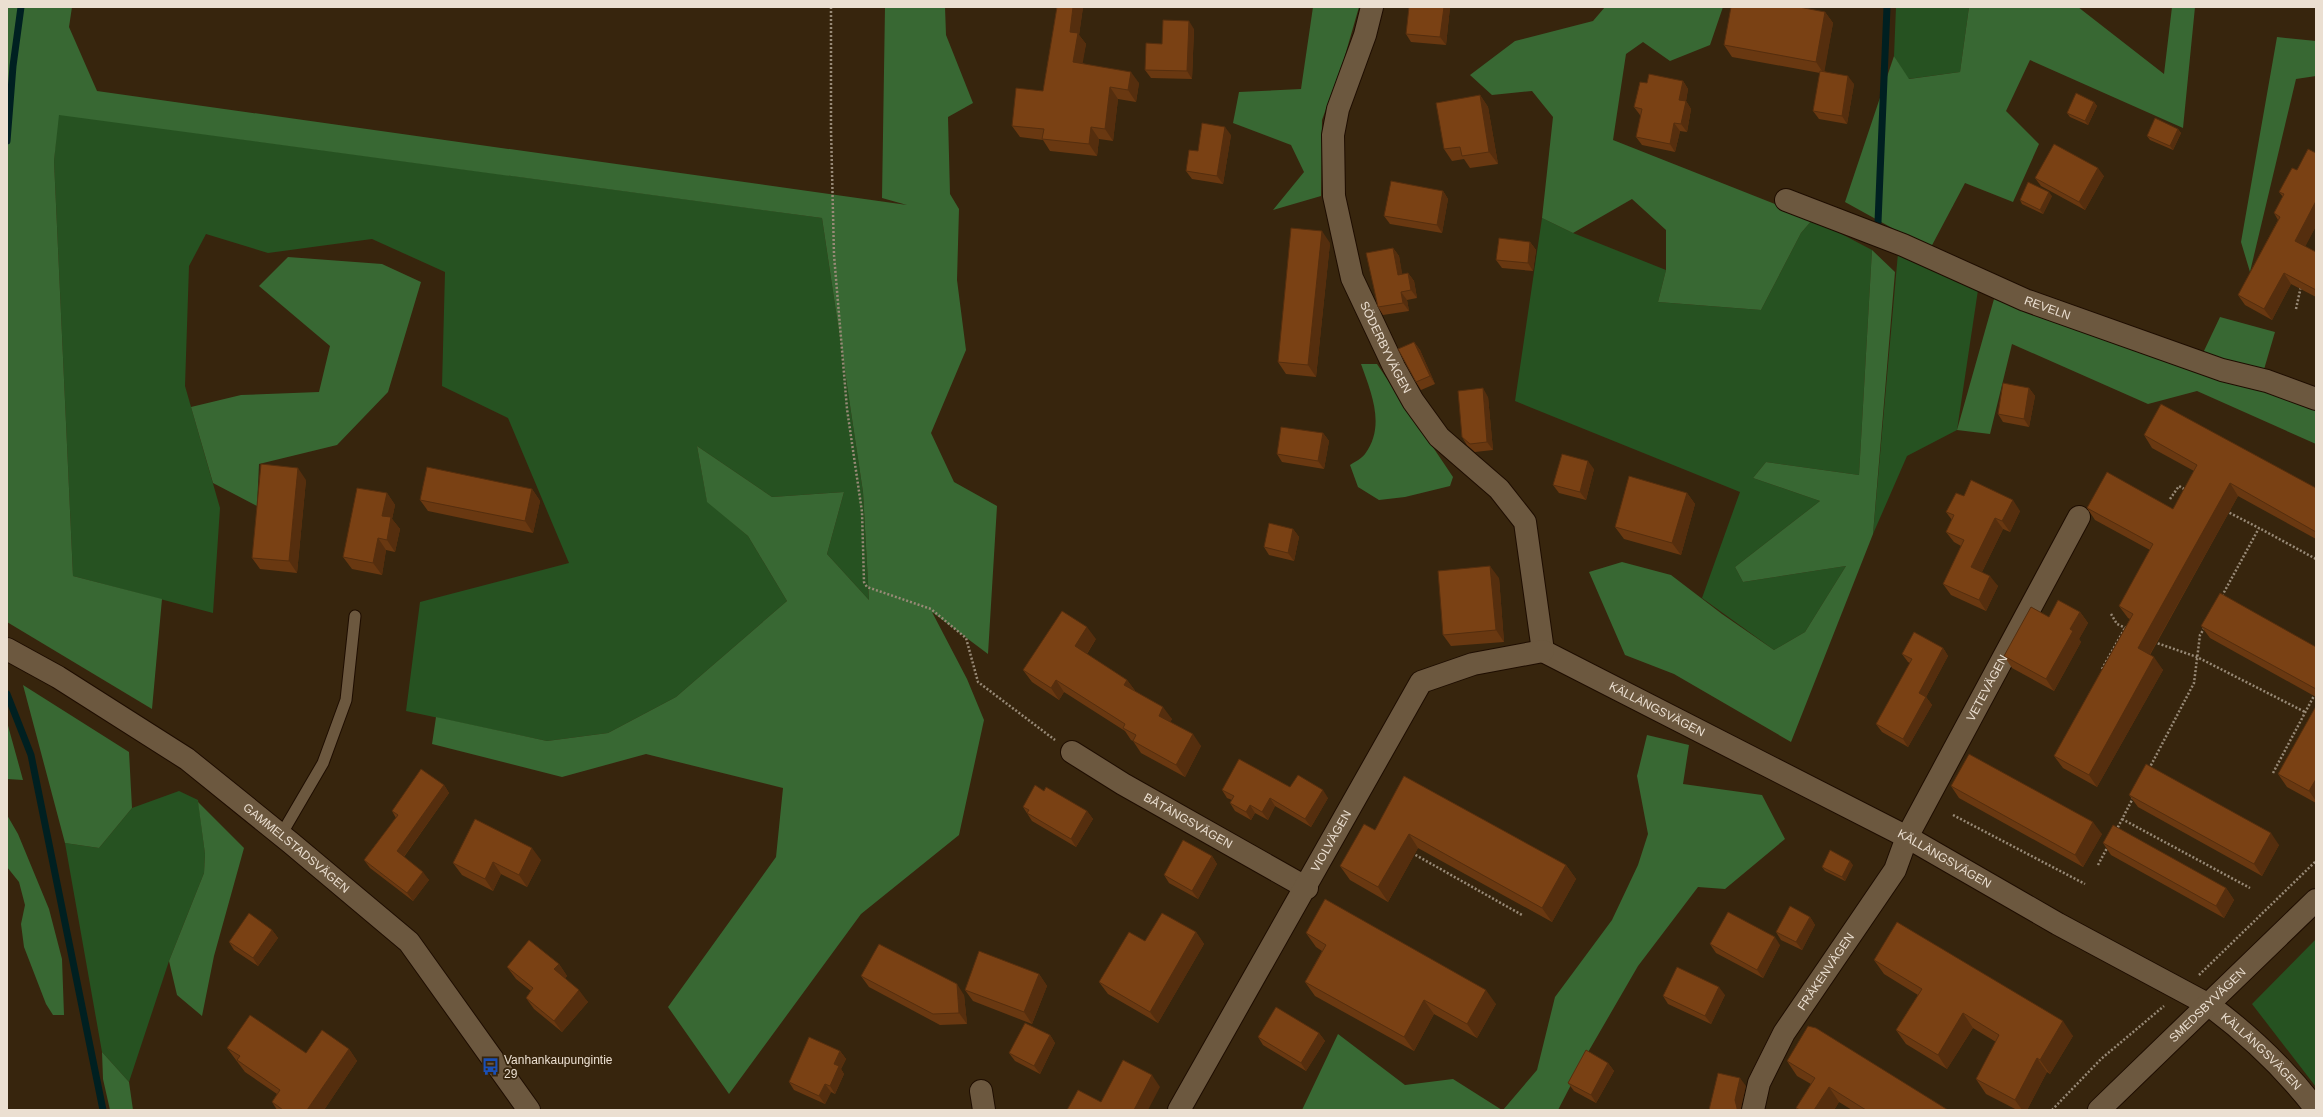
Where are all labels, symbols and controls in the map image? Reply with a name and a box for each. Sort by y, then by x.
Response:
street label: REVELN [2022,293,2072,323]
street label: SÖDERBYVÄGEN [1357,299,1414,396]
street label: VETEVÄGEN [1964,652,2011,724]
street label: KÄLLÄNGSVÄGEN [1607,679,1707,739]
street label: BÅTÄNGSVÄGEN [1141,790,1235,851]
street label: GAMMELSTADSVÄGEN [240,800,352,896]
street label: VIOLVÄGEN [1308,808,1354,874]
street label: KÄLLÄNGSVÄGEN [1895,826,1994,891]
street label: FRÄKENVÄGEN [1795,930,1857,1013]
street label: SMEDSBYVÄGEN [2166,965,2249,1045]
street label: KÄLLÄNGSVÄGEN [2218,1010,2304,1093]
place label: Vanhankaupungintie 29 [504,1053,613,1081]
bus stop icon: Vanhankaupungintie 29 [481,1057,501,1077]

